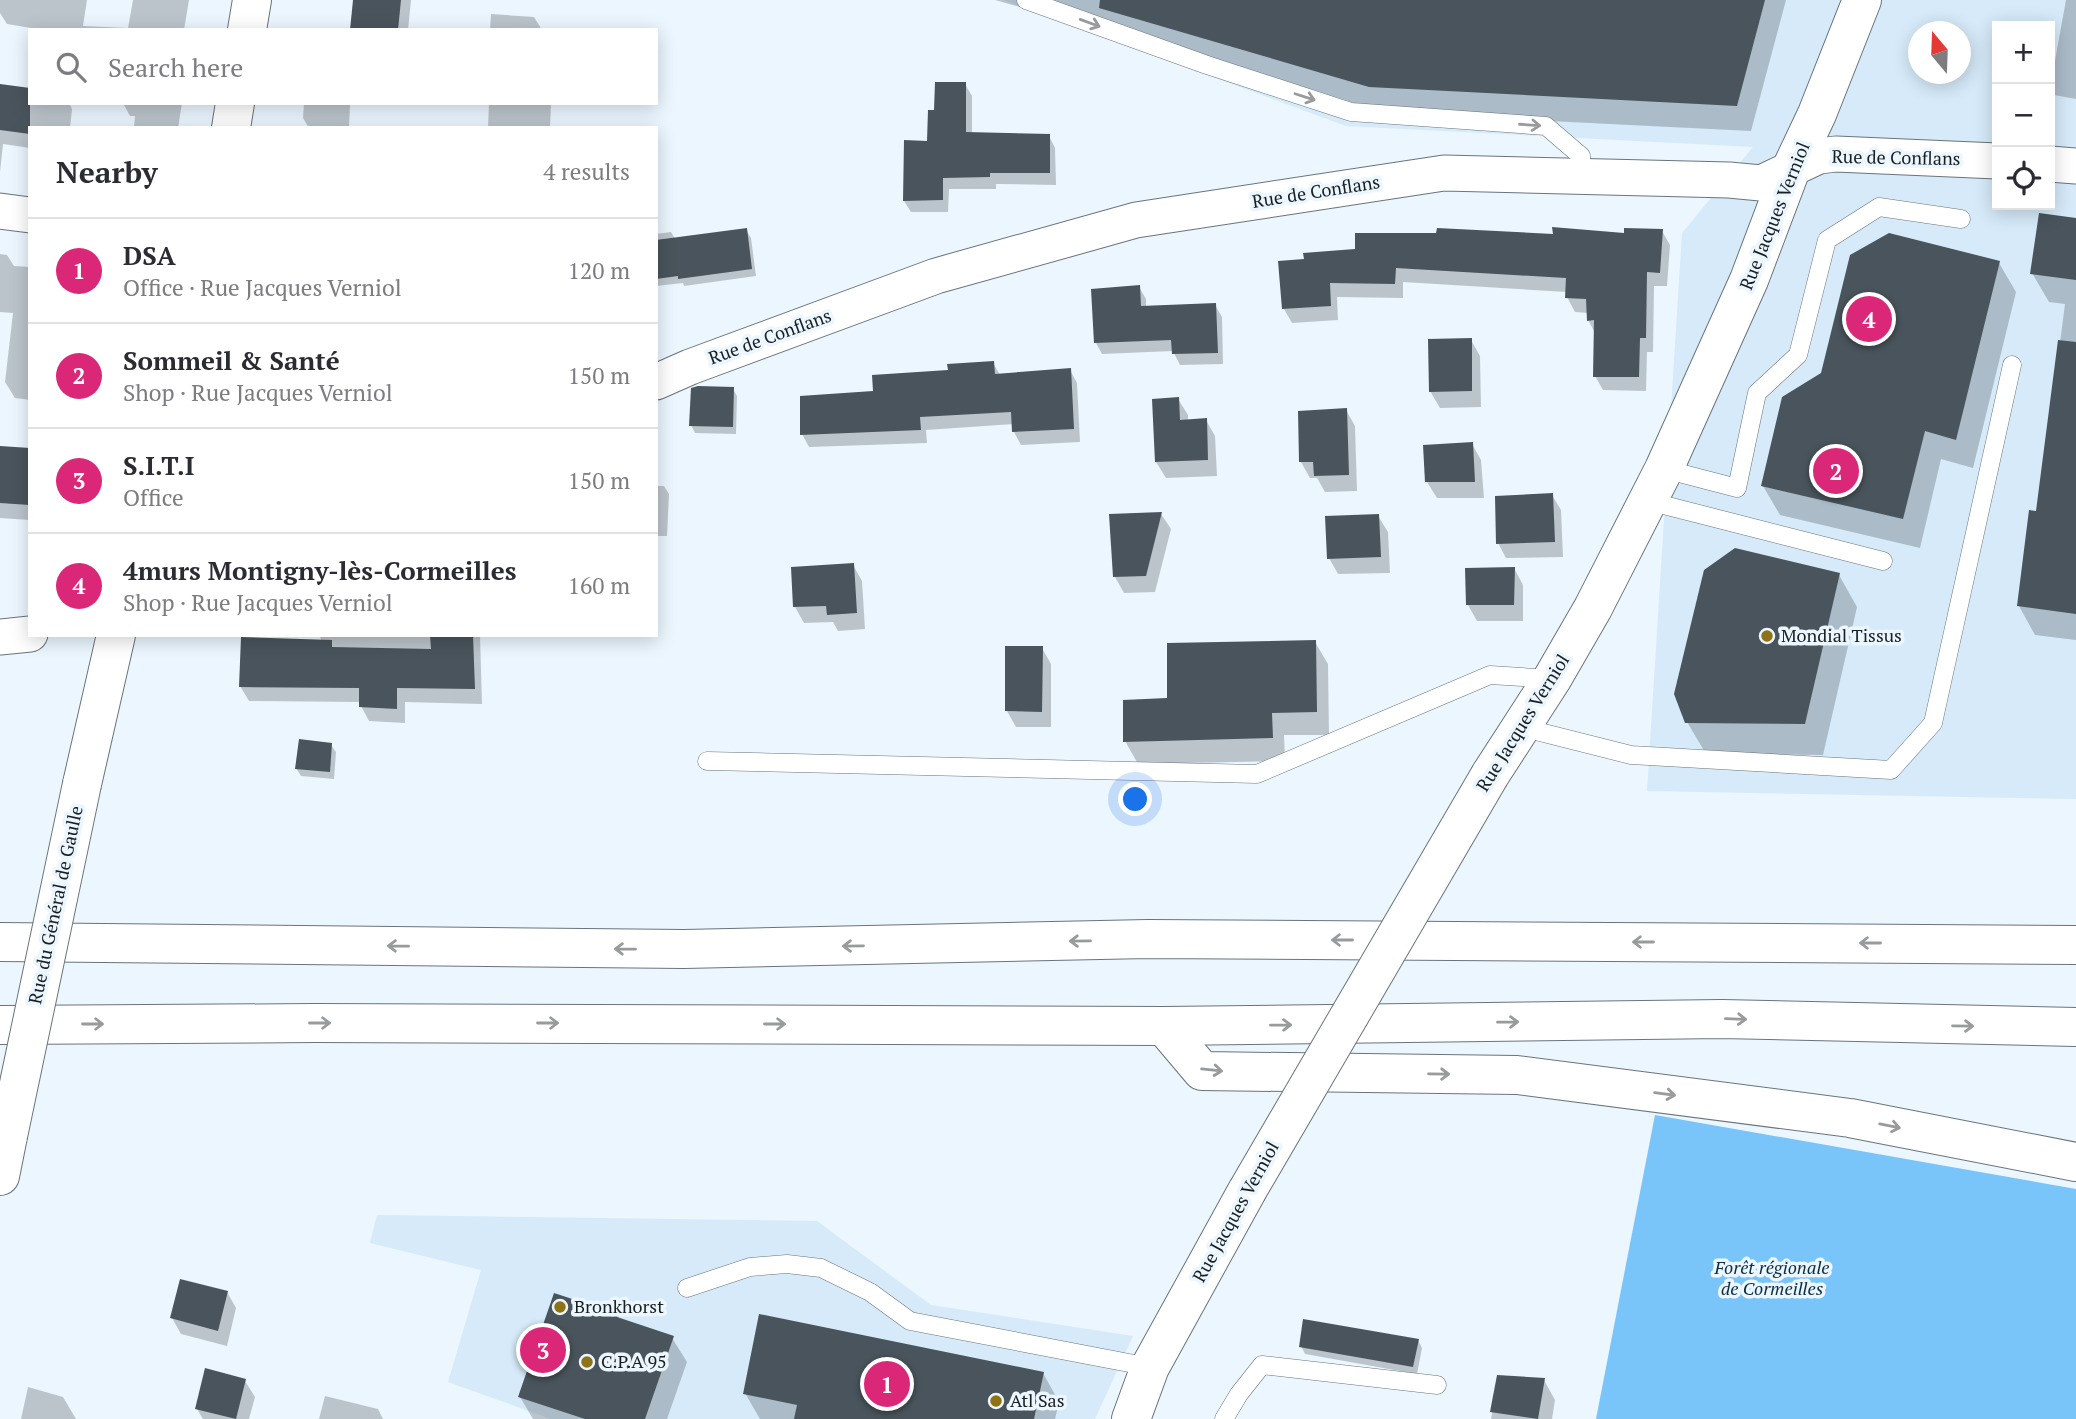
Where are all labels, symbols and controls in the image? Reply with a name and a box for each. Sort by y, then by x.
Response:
one-way arrow [1079,18,1101,30]
north arrow [1908,21,1971,84]
map controls [1992,21,2055,210]
button: + [1992,21,2055,84]
search box [28,28,658,105]
icon: search [52,48,90,86]
text: Search here [108,50,243,84]
button: − [1992,84,2055,147]
one-way arrow [1294,92,1316,104]
one-way arrow [1518,119,1541,132]
street label: Rue Jacques Verniol [1733,138,1815,293]
street label: Rue de Conflans [1831,144,1961,170]
button: locate [1992,147,2055,210]
text: Nearby [56,152,158,192]
text: 4 results [543,156,630,187]
street label: Rue de Conflans [1250,169,1381,213]
text: DSA [123,238,176,272]
text: 1 [73,255,86,286]
text: 120 m [568,255,630,286]
text: Office · Rue Jacques Verniol [123,272,402,303]
pin: 4 [1846,293,1892,345]
street label: Rue de Conflans [705,303,834,369]
text: Sommeil & Santé [123,343,340,377]
text: 2 [73,360,86,391]
text: 150 m [568,360,630,391]
text: Shop · Rue Jacques Verniol [123,377,393,408]
pin: 2 [1813,445,1859,497]
text: S.I.T.I [123,448,194,482]
text: 3 [73,465,86,496]
text: 150 m [568,465,630,496]
text: Office [123,482,184,513]
text: 4murs Montigny-lès-Cormeilles [123,553,516,587]
text: 4 [73,570,86,601]
text: 160 m [568,570,630,601]
text: Shop · Rue Jacques Verniol [123,587,393,618]
place label: Mondial Tissus [1781,623,1902,647]
marker: Mondial Tissus [1759,628,1775,644]
street label: Rue Jacques Verniol [1470,649,1574,796]
your location [1118,782,1152,816]
street label: Rue du Général de Gaulle [22,803,88,1006]
one-way arrow [1330,933,1353,947]
one-way arrow [1069,934,1092,948]
one-way arrow [1631,935,1654,949]
one-way arrow [1859,936,1882,950]
one-way arrow [386,939,409,953]
one-way arrow [841,939,864,952]
one-way arrow [614,942,637,956]
one-way arrow [1724,1013,1747,1026]
one-way arrow [1497,1015,1520,1029]
one-way arrow [308,1016,331,1030]
one-way arrow [81,1017,104,1031]
one-way arrow [536,1017,559,1030]
one-way arrow [763,1018,786,1031]
one-way arrow [1269,1018,1292,1032]
one-way arrow [1952,1019,1975,1033]
one-way arrow [1200,1064,1223,1077]
one-way arrow [1427,1067,1450,1081]
one-way arrow [1653,1088,1676,1101]
one-way arrow [1878,1119,1901,1133]
street label: Rue Jacques Verniol [1186,1137,1284,1286]
park label: Forêt régionale de Cormeilles [1713,1255,1830,1300]
place label: Bronkhorst [574,1294,664,1318]
marker: Bronkhorst [552,1299,568,1315]
pin: 3 [520,1324,566,1376]
place label: C.P.A 95 [601,1349,667,1373]
marker: C.P.A 95 [579,1354,595,1370]
pin: 1 [864,1358,910,1410]
place label: Atl Sas [1010,1388,1064,1412]
marker: Atl Sas [988,1393,1004,1409]

